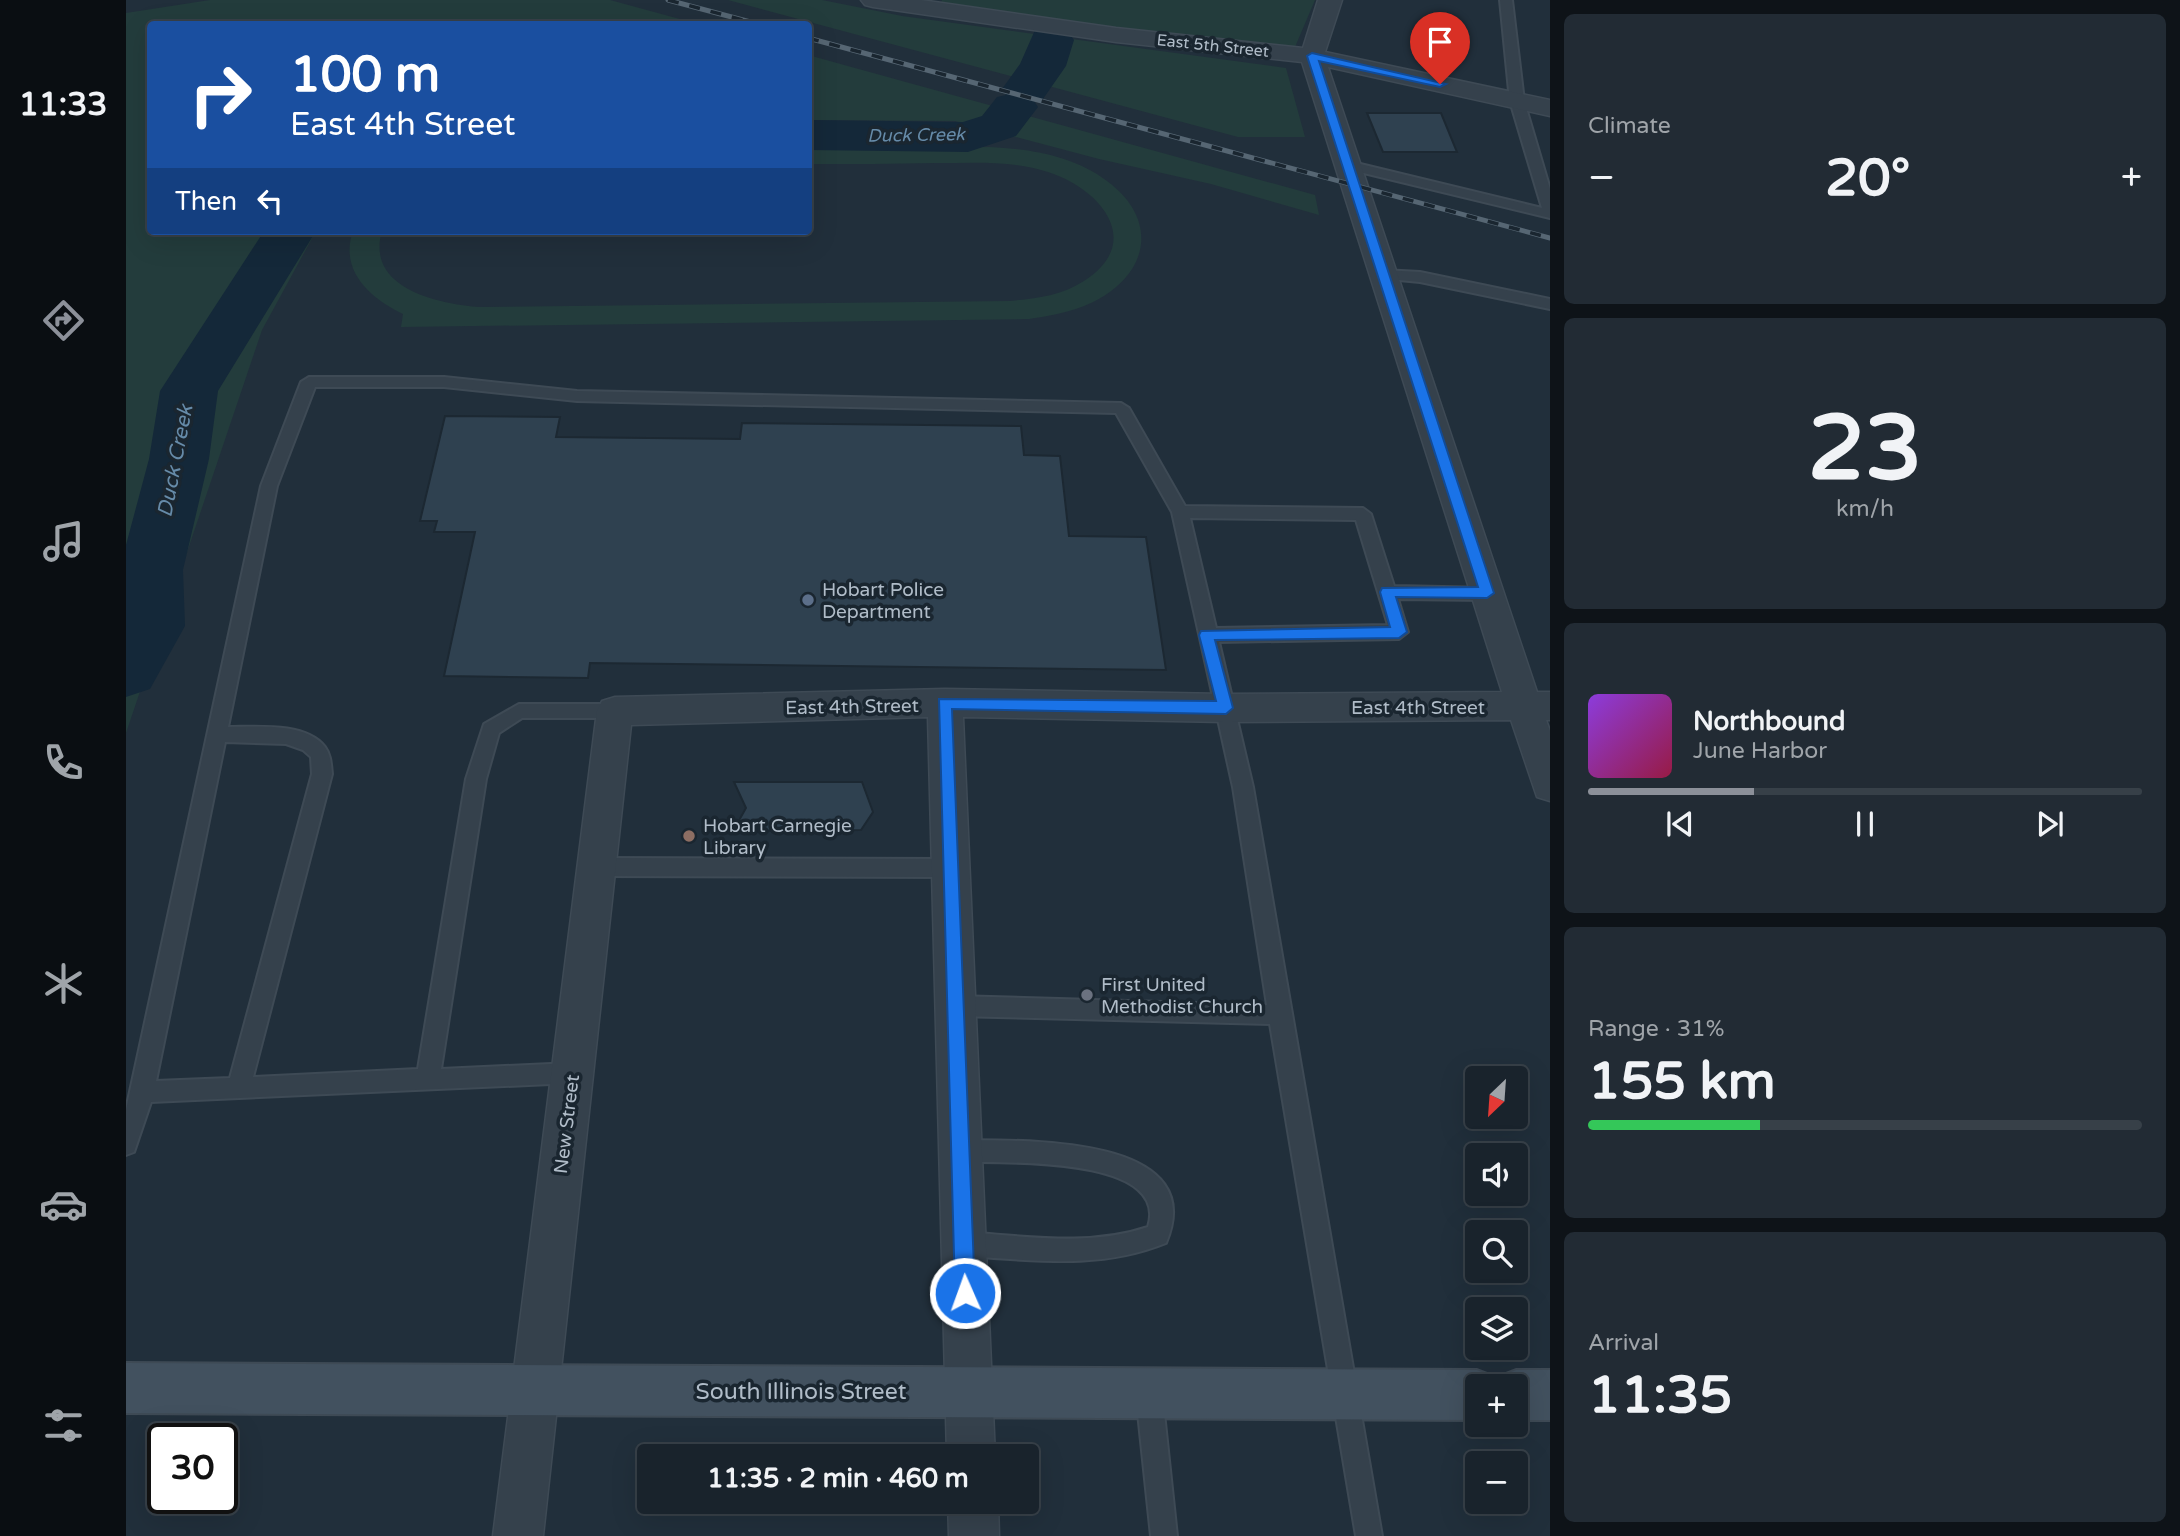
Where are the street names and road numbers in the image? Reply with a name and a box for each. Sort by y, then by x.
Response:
street label: East 5th Street [1156,30,1270,62]
street label: East 4th Street [785,695,919,719]
street label: East 4th Street [1351,697,1485,719]
street label: New Street [550,1073,584,1175]
street label: South Illinois Street [696,1378,907,1406]

